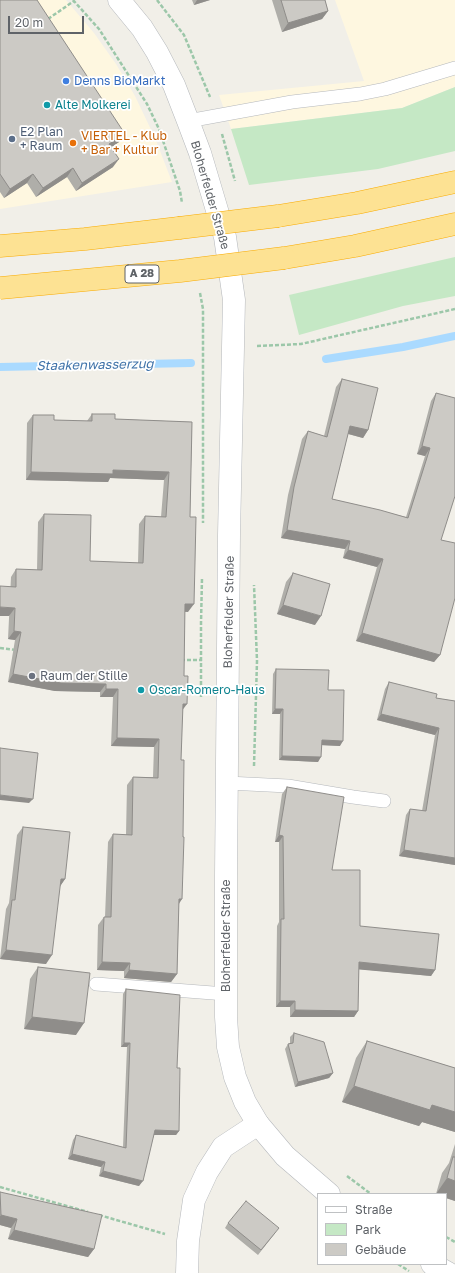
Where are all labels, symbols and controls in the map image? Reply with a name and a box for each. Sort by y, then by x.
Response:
scale bar [10,8,86,34]
text: 20 m [15,15,43,30]
place label: Denns BioMarkt [74,74,166,88]
marker: Denns BioMarkt [61,76,71,86]
place label: Alte Molkerei [55,98,131,112]
marker: Alte Molkerei [42,100,52,110]
place label: E2 Plan + Raum [20,125,63,153]
place label: VIERTEL - Klub + Bar + Kultur [81,129,167,157]
marker: E2 Plan + Raum [7,134,17,144]
marker: VIERTEL - Klub + Bar + Kultur [68,138,78,148]
street label: Bloherfelder Straße [188,139,232,251]
road number: A 28 [125,265,159,283]
water label: Staakenwasserzug [36,356,154,374]
street label: Bloherfelder Straße [221,556,237,668]
place label: Raum der Stille [40,669,128,683]
marker: Raum der Stille [27,671,37,681]
place label: Oscar-Romero-Haus [149,683,265,697]
marker: Oscar-Romero-Haus [136,685,146,695]
street label: Bloherfelder Straße [219,880,233,992]
legend [317,1193,447,1265]
text: Straße [355,1202,393,1217]
text: Park [355,1222,381,1237]
text: Gebäude [355,1242,406,1257]

